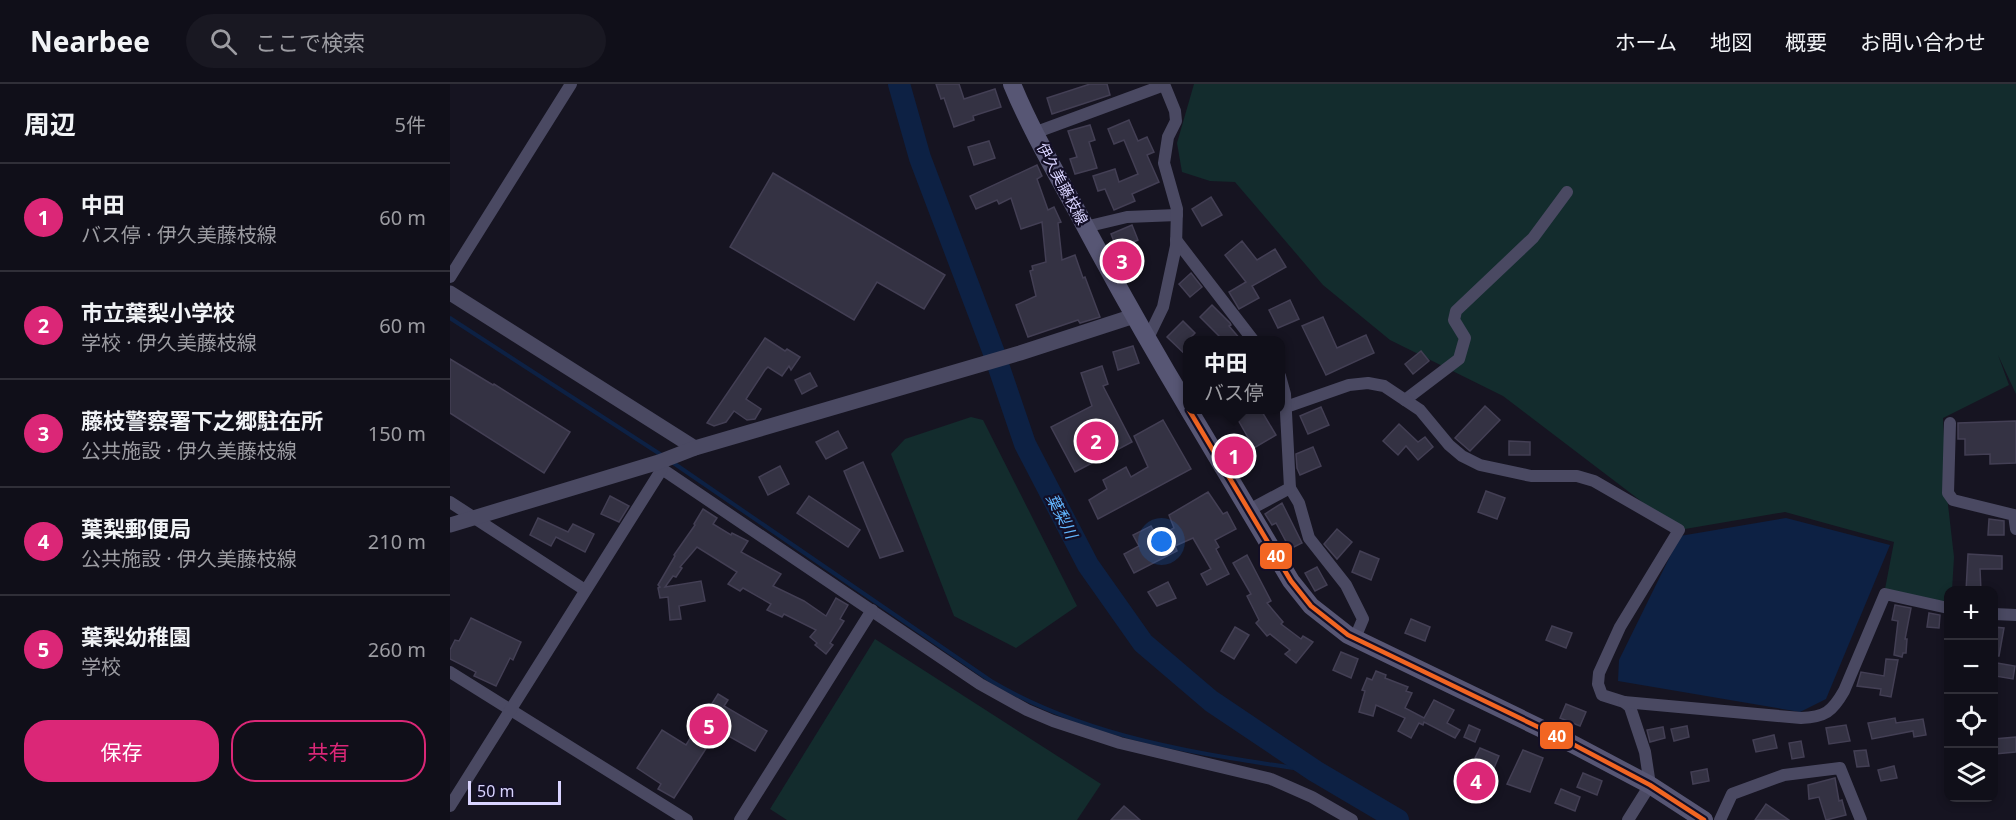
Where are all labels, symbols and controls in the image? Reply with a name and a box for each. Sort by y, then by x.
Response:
search box [186,14,606,68]
text: Nearbee [30,22,150,60]
icon: search [207,25,240,58]
text: ここで検索 [255,27,365,57]
text: ホーム [1615,28,1677,56]
text: 地図 [1710,28,1752,56]
text: 概要 [1785,28,1827,56]
text: お問い合わせ [1860,28,1986,56]
text: 周辺 [24,106,76,142]
text: 5件 [395,111,426,138]
street label: 伊久美藤枝線 [1033,139,1093,228]
text: 中田 [81,189,125,219]
text: 1 [38,204,49,231]
text: 60 m [379,204,426,231]
text: バス停 · 伊久美藤枝線 [81,221,277,248]
pin: 3 [1102,238,1142,284]
text: 市立葉梨小学校 [81,297,235,327]
text: 2 [38,312,49,339]
text: 60 m [379,312,426,339]
text: 学校 · 伊久美藤枝線 [81,329,257,356]
popup [1183,336,1285,414]
text: 中田 [1204,347,1248,377]
text: バス停 [1204,379,1264,406]
text: 藤枝警察署下之郷駐在所 [81,405,323,435]
pin: 2 [1076,418,1116,464]
text: 3 [38,420,49,447]
text: 150 m [368,420,426,447]
pin: 1 [1214,434,1254,478]
text: 公共施設 · 伊久美藤枝線 [81,437,297,464]
water label: 葉梨川 [1041,490,1084,544]
text: 葉梨郵便局 [81,513,191,543]
your location [1147,527,1176,556]
text: 4 [38,528,49,555]
text: 210 m [368,528,426,555]
line badge: 40 [1259,542,1293,570]
text: 公共施設 · 伊久美藤枝線 [81,545,297,572]
text: 40 [1267,545,1285,567]
map controls [1944,586,1998,802]
button: + [1944,586,1998,640]
text: 葉梨幼稚園 [81,621,191,651]
text: 5 [38,636,49,663]
text: 260 m [368,636,426,663]
button: − [1944,640,1998,694]
text: 学校 [81,653,121,680]
button: locate [1944,694,1998,748]
pin: 5 [690,704,728,748]
button: 保存 [24,720,219,782]
button: 共有 [231,720,426,782]
line badge: 40 [1539,721,1574,750]
text: 40 [1548,725,1566,747]
button: layers [1944,748,1998,802]
pin: 4 [1456,758,1496,804]
scale bar [468,778,561,806]
text: 50 m [477,780,514,802]

